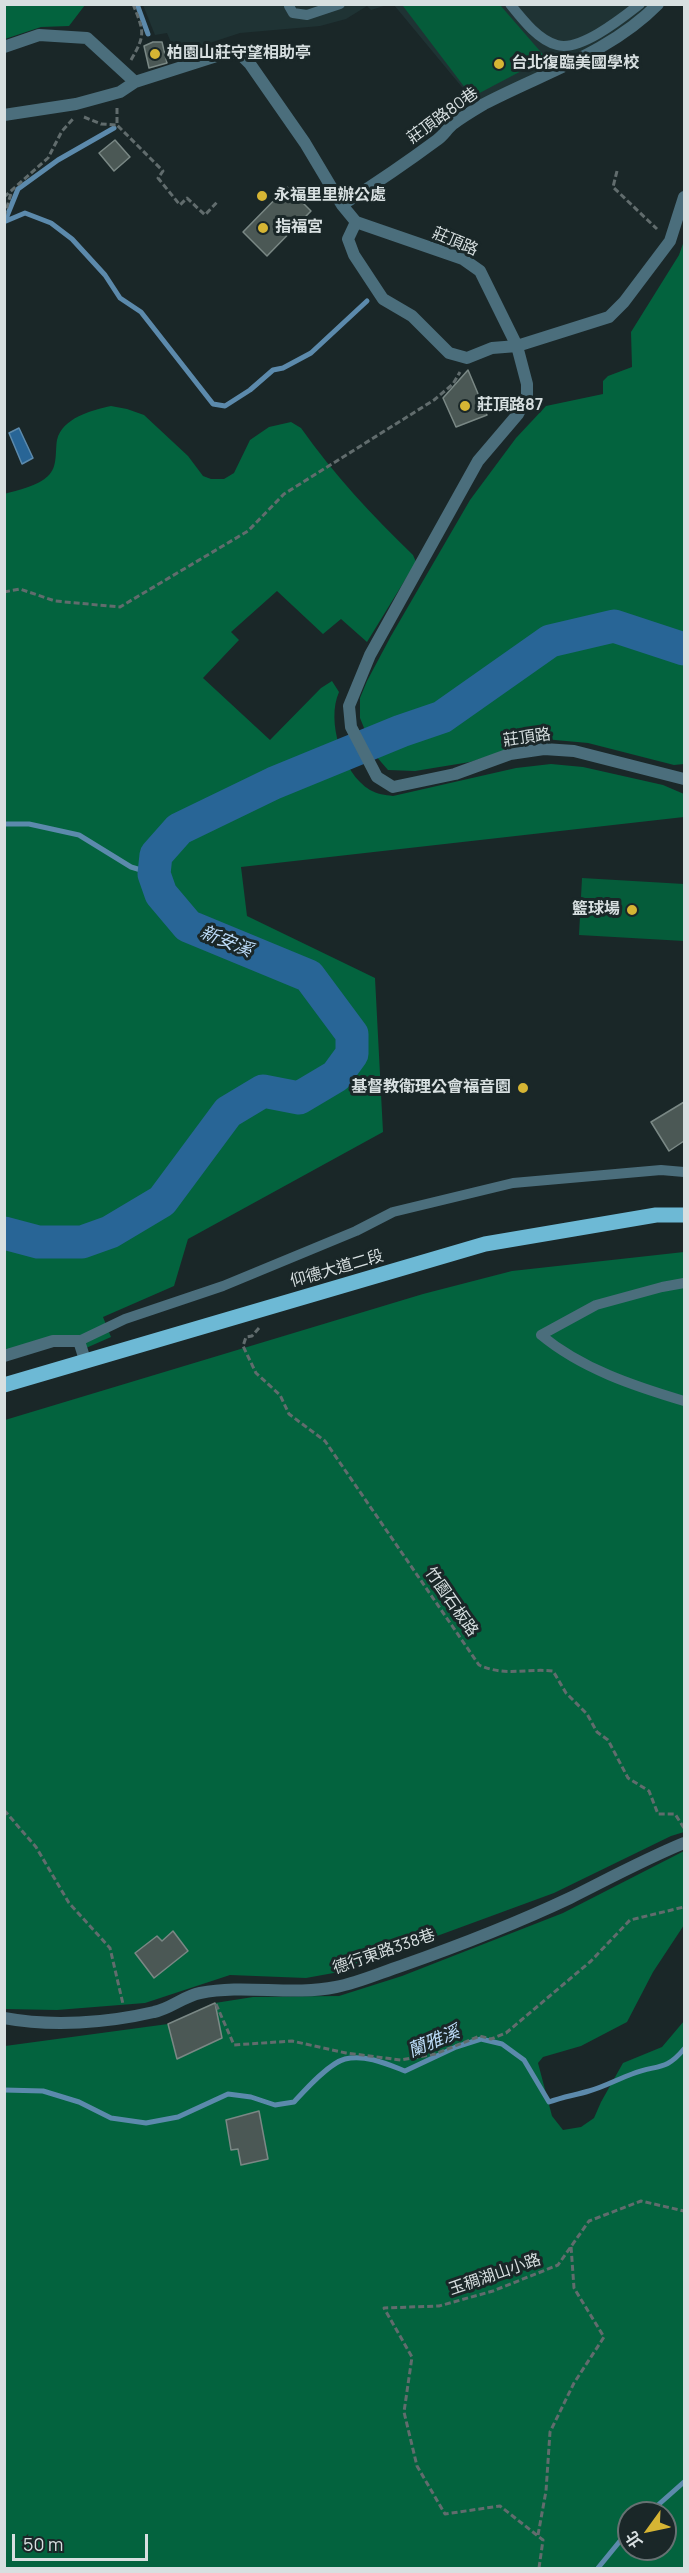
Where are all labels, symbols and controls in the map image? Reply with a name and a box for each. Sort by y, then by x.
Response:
place label: 柏園山莊守望相助亭 [167,44,311,64]
marker: 柏園山莊守望相助亭 [148,47,162,61]
place label: 台北復臨美國學校 [511,54,639,74]
marker: 台北復臨美國學校 [492,57,506,71]
street label: 莊頂路80巷 [404,84,482,148]
place label: 永福里里辦公處 [274,186,386,206]
marker: 永福里里辦公處 [255,189,269,203]
place label: 指福宮 [275,218,323,238]
marker: 指福宮 [256,221,270,235]
street label: 莊頂路 [429,224,481,260]
place label: 莊頂路87 [477,396,543,416]
marker: 莊頂路87 [458,399,472,413]
street label: 莊頂路 [502,725,552,751]
place label: 籃球場 [572,900,620,920]
marker: 籃球場 [625,903,639,917]
water label: 新安溪 [197,922,255,962]
place label: 基督教衛理公會福音園 [351,1078,511,1098]
marker: 基督教衛理公會福音園 [516,1081,530,1095]
street label: 仰德大道二段 [288,1247,386,1291]
street label: 竹園石板路 [420,1564,482,1640]
street label: 德行東路338巷 [330,1926,438,1978]
water label: 蘭雅溪 [405,2022,463,2062]
street label: 玉稠湖山小路 [446,2250,544,2300]
north arrow [617,2501,677,2561]
scale bar [15,2522,152,2560]
text: 北 [620,2527,647,2552]
text: 50 m [23,2532,63,2556]

